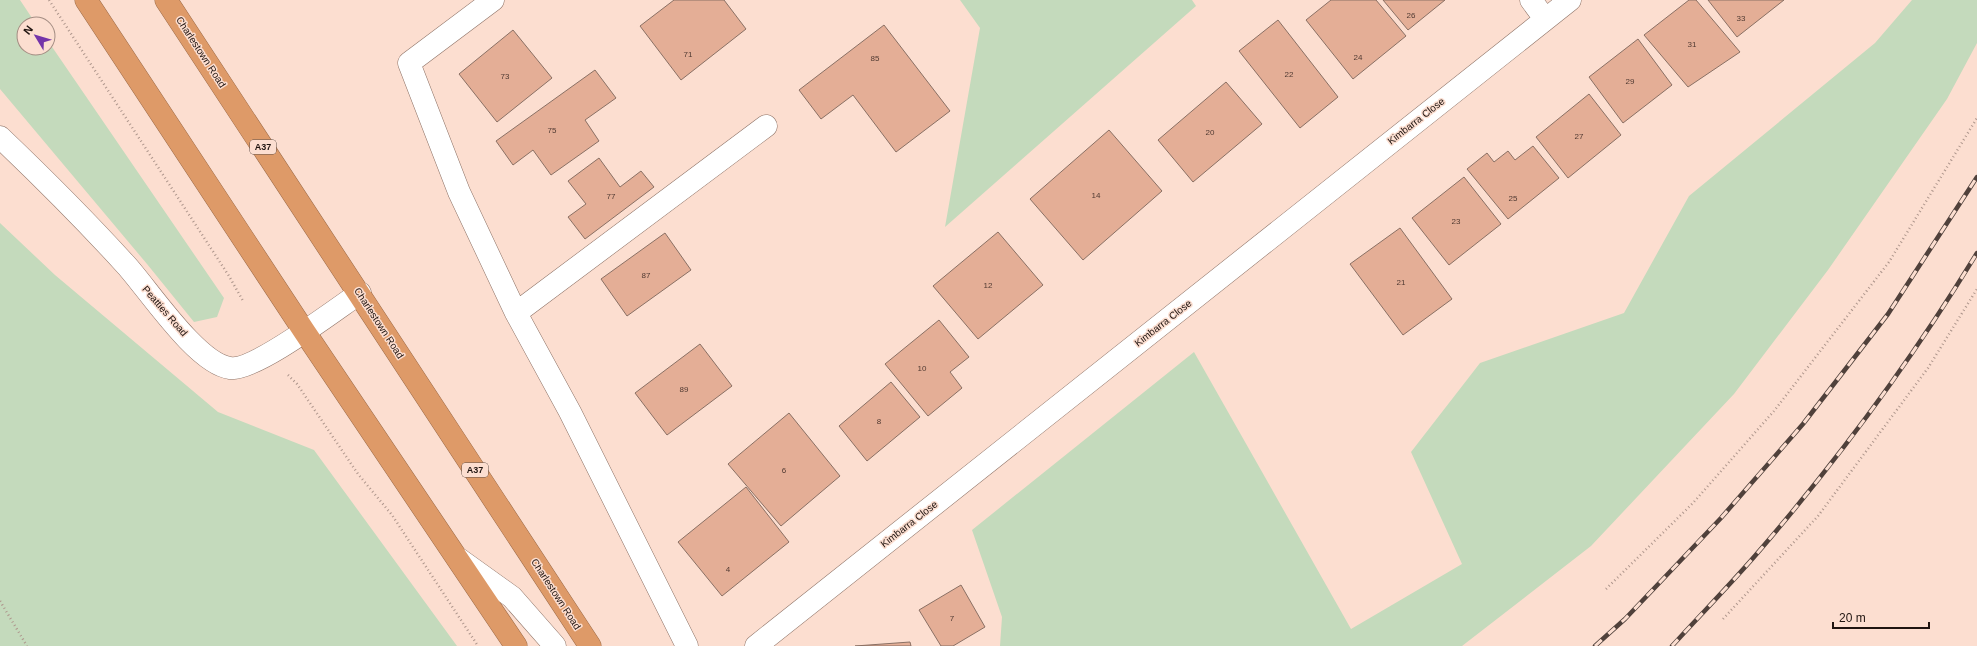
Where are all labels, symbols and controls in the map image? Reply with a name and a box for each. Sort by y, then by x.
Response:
house number: 26 [1407,11,1416,20]
house number: 33 [1737,14,1746,23]
street label: Charlestown Road [174,15,228,89]
north arrow [16,16,56,56]
text: N [21,23,35,37]
house number: 31 [1688,40,1697,49]
house number: 71 [684,50,693,59]
house number: 24 [1354,53,1363,62]
house number: 85 [871,54,880,63]
house number: 22 [1285,70,1294,79]
house number: 73 [501,72,510,81]
house number: 29 [1626,77,1635,86]
street label: Kimbarra Close [1385,95,1447,147]
house number: 75 [548,126,557,135]
house number: 20 [1206,128,1215,137]
house number: 27 [1575,132,1584,141]
road number: A37 [250,140,276,154]
house number: 14 [1092,191,1101,200]
house number: 77 [607,192,616,201]
house number: 25 [1509,194,1518,203]
house number: 23 [1452,217,1461,226]
house number: 87 [642,271,651,280]
house number: 21 [1397,278,1406,287]
house number: 12 [984,281,993,290]
street label: Peatties Road [140,284,190,338]
street label: Charlestown Road [352,286,406,360]
street label: Kimbarra Close [1132,297,1194,349]
house number: 10 [918,364,927,373]
house number: 89 [680,385,689,394]
house number: 8 [877,417,882,426]
road number: A37 [462,463,488,477]
house number: 6 [782,466,787,475]
street label: Kimbarra Close [878,498,940,550]
street label: Charlestown Road [529,557,583,631]
house number: 4 [726,565,731,574]
scale bar [1833,604,1929,630]
text: 20 m [1839,611,1866,625]
house number: 7 [950,614,955,623]

